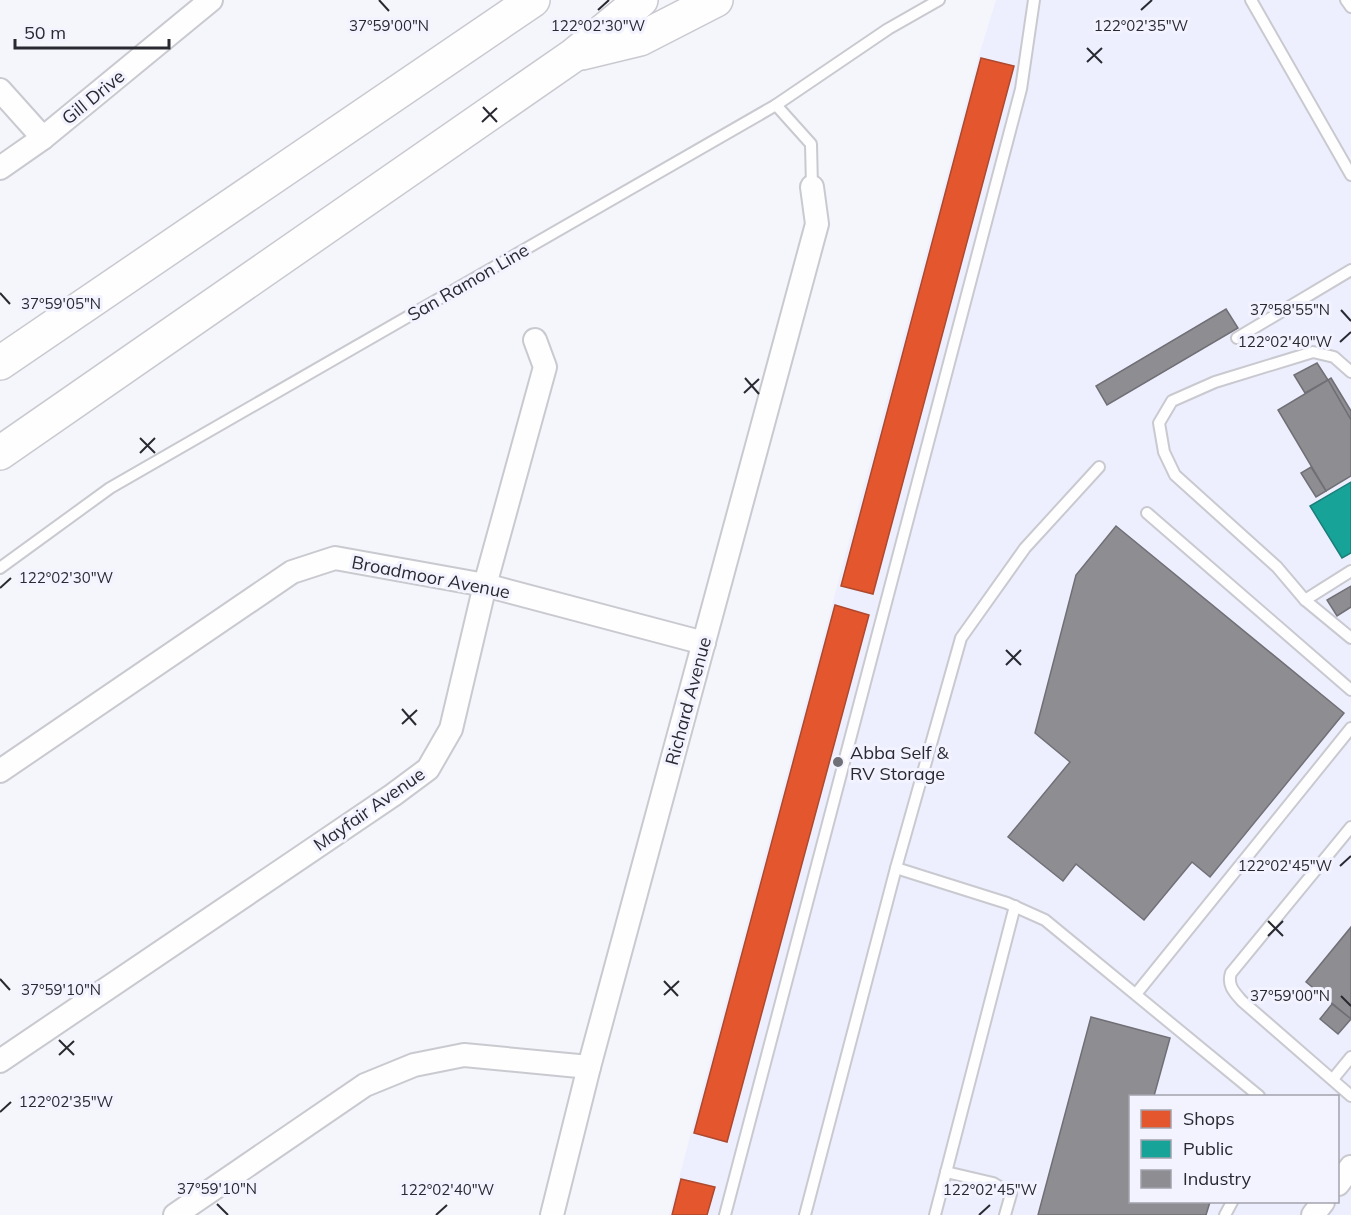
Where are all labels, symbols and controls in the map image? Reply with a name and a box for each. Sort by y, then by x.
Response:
scale bar [15,12,170,50]
text: 37°59'00"N [349,16,429,35]
text: 122°02'30"W [551,16,646,35]
text: 122°02'35"W [1094,16,1189,35]
text: 50 m [24,21,66,44]
street label: Gill Drive [57,65,129,129]
street label: San Ramon Line [403,238,533,326]
text: 37°59'05"N [21,294,101,313]
text: 37°58'55"N [1250,300,1330,319]
text: 122°02'40"W [1238,332,1333,351]
street label: Broadmoor Avenue [350,550,512,604]
text: 122°02'30"W [19,568,114,587]
street label: Richard Avenue [660,634,716,768]
place label: Abba Self & RV Storage [850,741,949,785]
marker: Abba Self & RV Storage [831,755,845,769]
street label: Mayfair Avenue [309,762,429,856]
text: 122°02'45"W [1238,856,1333,875]
text: 37°59'10"N [21,980,101,999]
text: 37°59'00"N [1250,986,1330,1005]
text: 122°02'35"W [19,1092,114,1111]
legend [1129,1095,1339,1203]
text: Shops [1183,1107,1235,1130]
text: Public [1183,1137,1233,1160]
text: Industry [1183,1167,1252,1190]
text: 37°59'10"N [177,1179,257,1198]
text: 122°02'40"W [400,1180,495,1199]
text: 122°02'45"W [943,1180,1038,1199]

